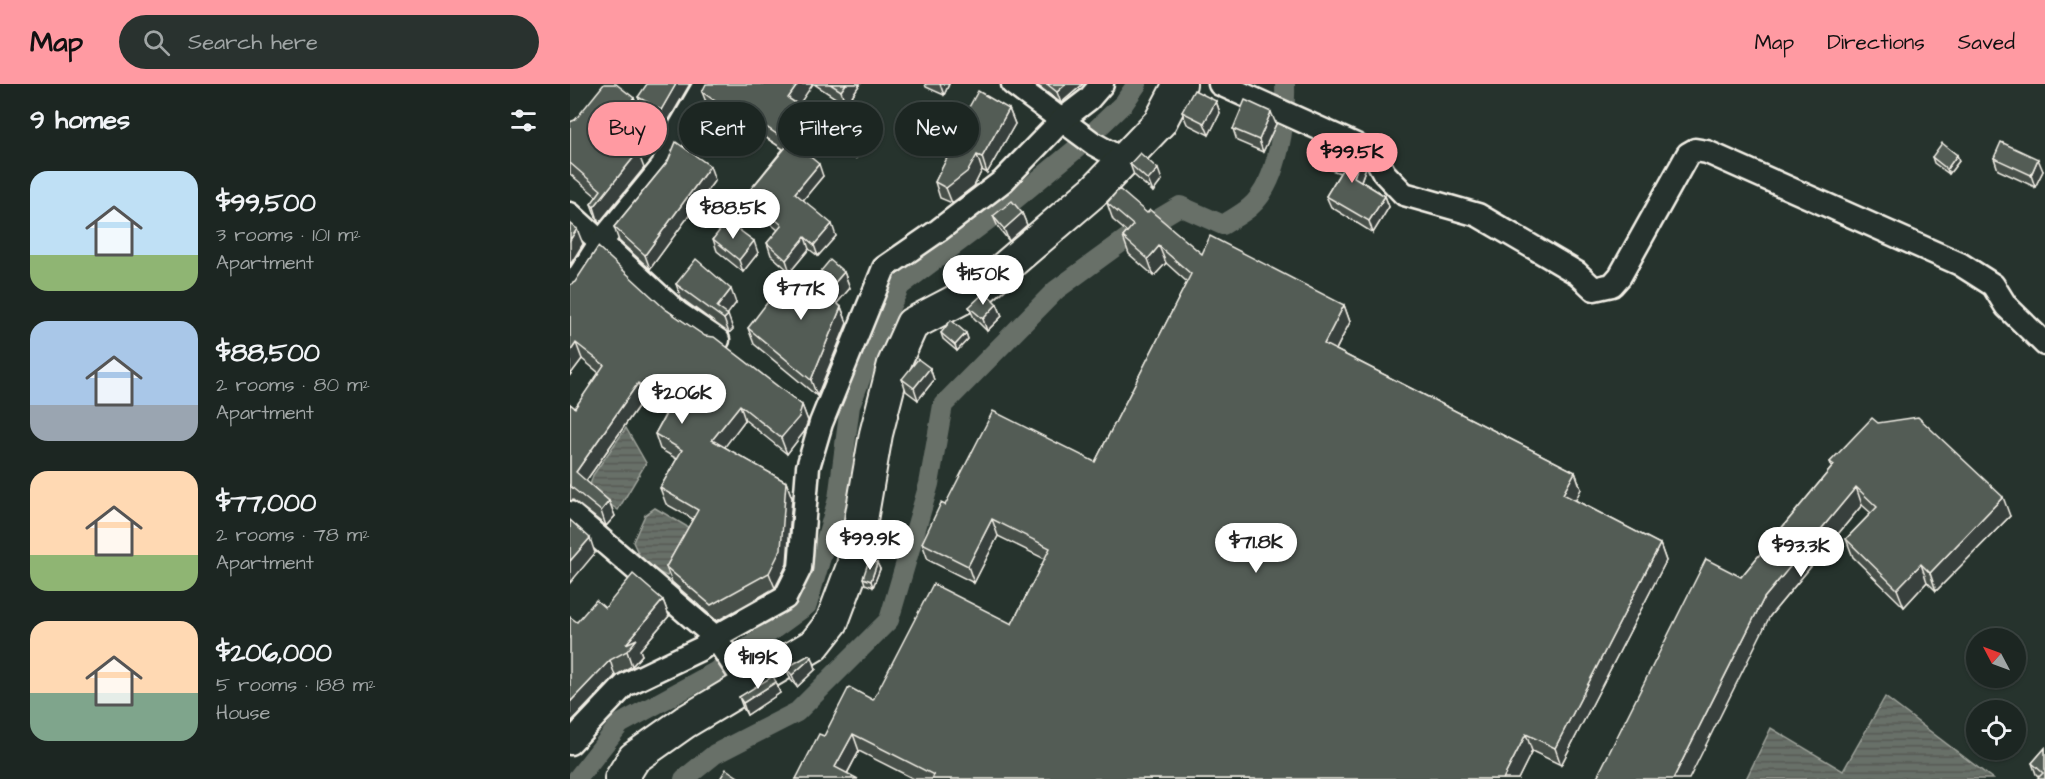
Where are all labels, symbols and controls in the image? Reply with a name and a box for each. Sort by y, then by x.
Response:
search box [119,15,539,69]
text: Map [30,23,83,62]
icon: search [140,26,173,59]
text: Search here [188,27,318,58]
text: Map [1754,28,1794,57]
text: Directions [1827,28,1925,57]
text: Saved [1958,28,2015,57]
text: 9 homes [30,102,130,138]
chip: Buy [588,102,667,156]
chip: Rent [679,102,766,156]
chip: Filters [778,102,883,156]
chip: New [895,102,979,156]
icon: filters [507,104,540,137]
pin: $99.5K [1303,133,1401,184]
text: $99.5K [1321,138,1384,166]
text: $99,500 [216,185,316,221]
pin: $88.5K [684,189,782,240]
text: $88.5K [700,194,766,222]
icon: home [78,195,150,267]
text: 3 rooms · 101 m² [216,221,361,249]
text: Apartment [216,249,314,277]
pin: $150K [941,255,1025,306]
text: $150K [957,260,1009,288]
pin: $77K [765,270,837,321]
text: $77K [777,275,825,303]
text: $88,500 [216,335,320,371]
icon: home [78,345,150,417]
text: 2 rooms · 80 m² [216,371,370,399]
pin: $206K [640,374,724,425]
text: $206K [652,379,712,407]
text: Apartment [216,399,314,427]
text: $77,000 [216,485,316,521]
icon: home [78,495,150,567]
pin: $99.9K [821,520,919,571]
text: 2 rooms · 78 m² [216,521,370,549]
pin: $71.8K [1207,523,1305,574]
text: $99.9K [840,525,900,553]
pin: $93.3K [1752,527,1850,578]
text: $71.8K [1229,528,1283,556]
text: $93.3K [1772,532,1830,560]
text: Apartment [216,549,314,577]
north arrow [1966,628,2026,688]
map controls [1966,628,2026,760]
text: $206,000 [216,635,332,671]
pin: $119K [716,639,800,690]
text: $119K [738,644,778,672]
icon: home [78,645,150,717]
text: 5 rooms · 188 m² [216,671,376,699]
text: House [216,699,270,727]
button: locate [1966,700,2026,760]

